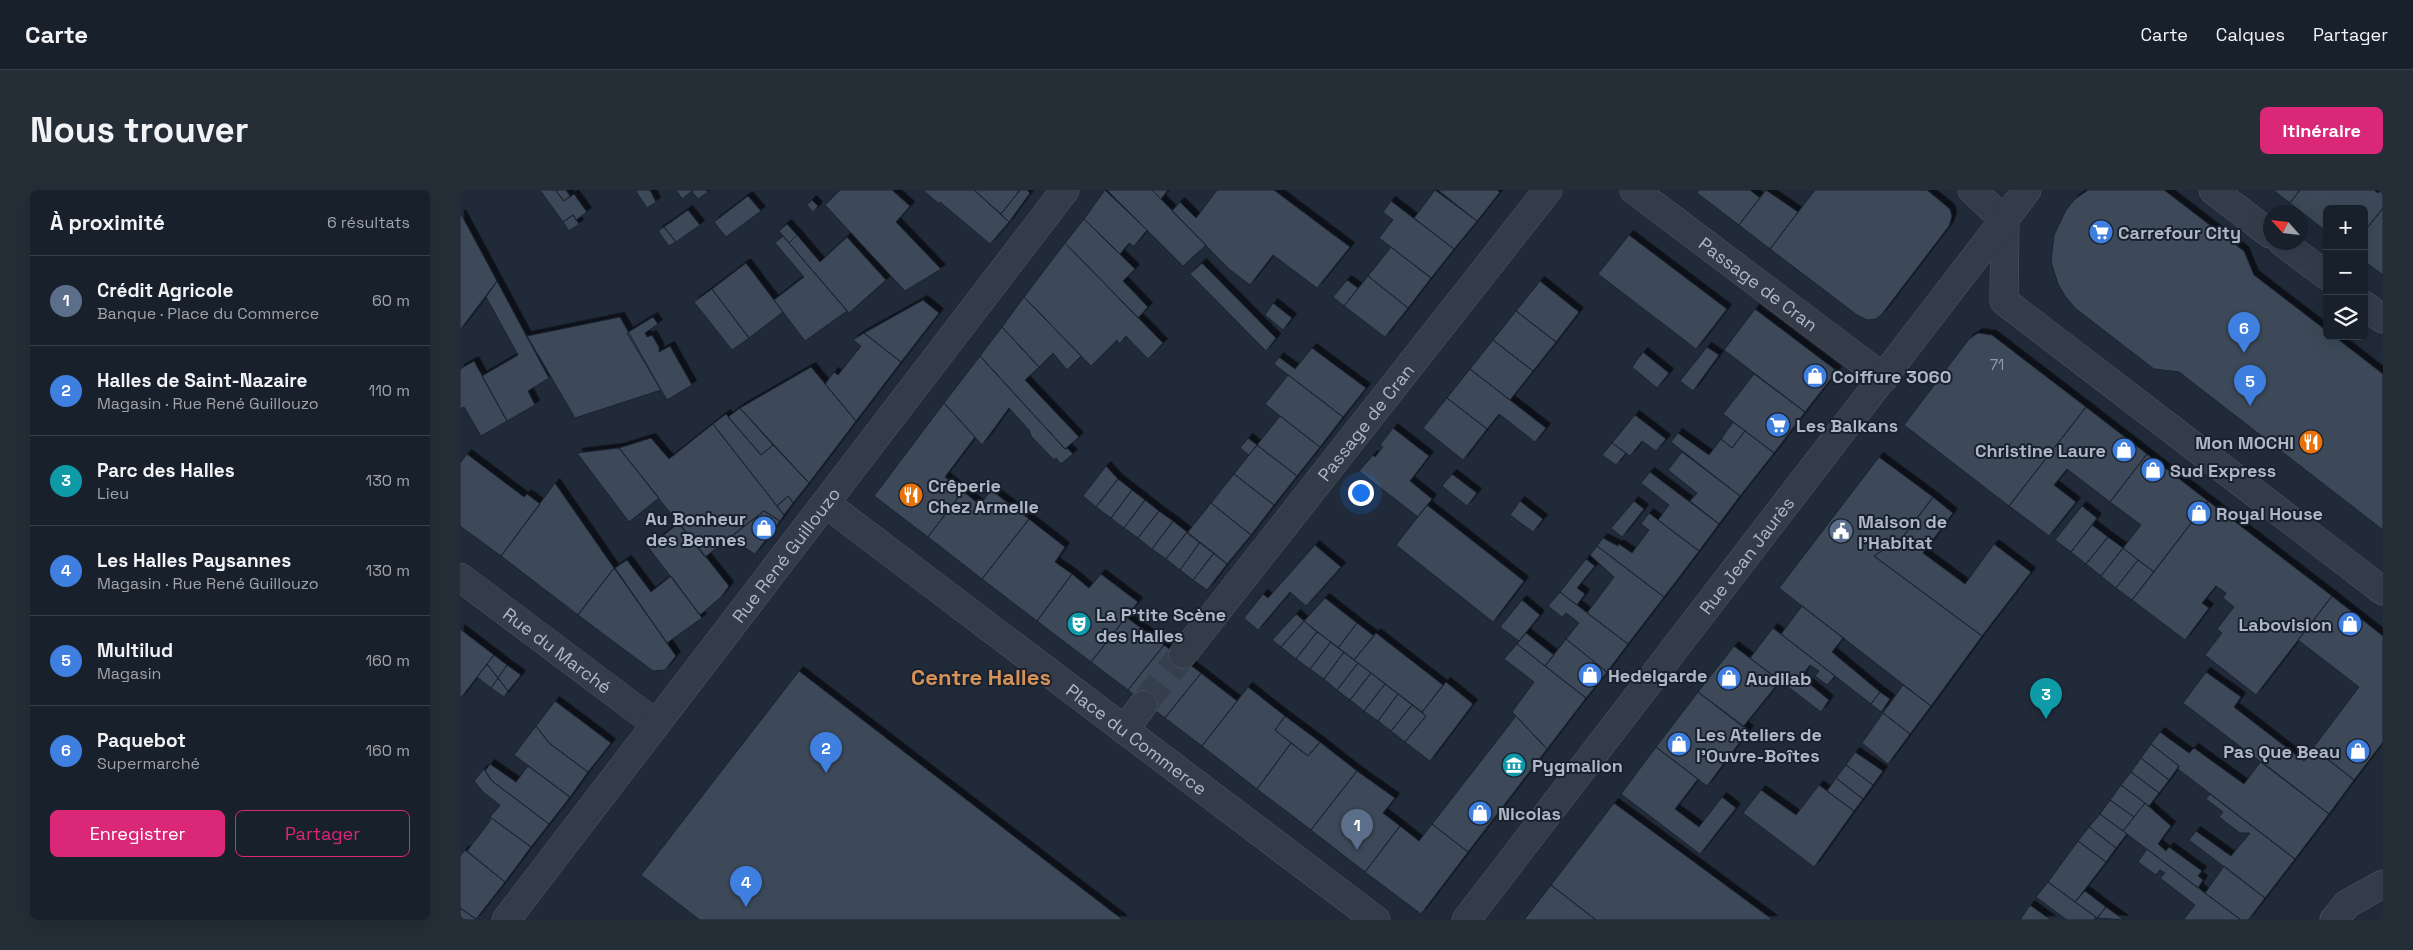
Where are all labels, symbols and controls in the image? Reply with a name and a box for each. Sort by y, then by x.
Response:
text: Carte [25,19,88,50]
text: Carte [2141,23,2188,46]
text: Calques [2216,23,2285,46]
text: Partager [2313,23,2388,46]
button: Itinéraire [2260,107,2383,154]
text: Nous trouver [30,108,249,152]
north arrow [2263,205,2308,250]
map controls [2323,205,2368,340]
button: + [2323,205,2368,250]
text: À proximité [50,209,165,236]
text: 6 résultats [327,212,410,233]
supermarket icon: Carrefour City [2088,219,2114,245]
place label: Carrefour City [2118,221,2241,244]
street label: Passage de Cran [1695,232,1823,336]
button: − [2323,250,2368,295]
text: Crédit Agricole [97,278,233,303]
text: 1 [62,290,70,311]
text: 60 m [372,290,410,311]
button: layers [2323,295,2368,340]
text: Banque · Place du Commerce [97,303,319,324]
pin: 6 [2228,312,2260,353]
house number: 71 [1990,355,2004,374]
street label: Passage de Cran [1312,359,1419,486]
shop icon: Coiffure 3060 [1802,363,1828,389]
place label: Coiffure 3060 [1832,365,1951,388]
pin: 5 [2234,365,2266,406]
text: Halles de Saint-Nazaire [97,368,307,393]
text: 2 [61,380,71,401]
text: 110 m [368,380,410,401]
text: Magasin · Rue René Guillouzo [97,393,319,414]
supermarket icon: Les Balkans [1765,412,1791,438]
place label: Les Balkans [1796,414,1898,437]
restaurant icon: Mon MOCHI [2298,429,2324,455]
place label: Mon MOCHI [2195,431,2294,454]
shop icon: Christine Laure [2111,437,2137,463]
place label: Christine Laure [1975,439,2106,462]
shop icon: Sud Express [2140,457,2166,483]
text: Parc des Halles [97,458,235,483]
place label: Sud Express [2170,459,2276,482]
text: 3 [61,470,71,491]
text: 130 m [366,470,410,491]
place label: Crêperie Chez Armelle [928,474,1039,518]
your location [1348,480,1374,506]
street label: Rue René Guillouzo [727,482,845,627]
restaurant icon: Crêperie Chez Armelle [898,482,924,508]
text: Lieu [97,483,129,504]
street label: Rue Jean Jaurès [1694,492,1799,619]
shop icon: Royal House [2186,500,2212,526]
place label: Royal House [2216,502,2323,525]
place label: Au Bonheur des Bennes [645,507,746,551]
place label: Maison de l'Habitat [1858,510,1947,554]
shop icon: Au Bonheur des Bennes [751,515,777,541]
public building icon: Maison de l'Habitat [1828,518,1854,544]
text: Les Halles Paysannes [97,548,291,573]
text: 4 [61,560,71,581]
text: 130 m [366,560,410,581]
text: Magasin · Rue René Guillouzo [97,573,319,594]
street label: Rue du Marché [499,602,616,698]
place label: La P'tite Scène des Halles [1096,603,1226,647]
theatre icon: La P'tite Scène des Halles [1066,611,1092,637]
shop icon: Labovision [2337,611,2363,637]
place label: Labovision [2239,613,2332,636]
text: Multilud [97,638,173,663]
text: 5 [61,650,71,671]
text: 160 m [365,650,410,671]
shop icon: Hedelgarde [1577,662,1603,688]
text: Magasin [97,663,161,684]
district label: Centre Halles [911,663,1051,691]
place label: Hedelgarde [1608,664,1707,687]
shop icon: Audilab [1716,665,1742,691]
place label: Audilab [1746,667,1811,690]
street label: Place du Commerce [1062,678,1212,800]
pin: 3 [2030,678,2062,719]
place label: Les Ateliers de l'Ouvre-Boîtes [1696,723,1822,767]
text: Paquebot [97,728,186,753]
shop icon: Les Ateliers de l'Ouvre-Boîtes [1666,731,1692,757]
pin: 2 [810,732,842,773]
shop icon: Pas Que Beau [2345,738,2371,764]
text: 6 [61,740,71,761]
text: 160 m [365,740,410,761]
place label: Pas Que Beau [2223,740,2340,763]
museum icon: Pygmalion [1501,752,1527,778]
text: Supermarché [97,753,200,774]
place label: Pygmalion [1532,754,1623,777]
shop icon: Nicolas [1467,800,1493,826]
place label: Nicolas [1498,802,1561,825]
pin: 1 [1341,809,1373,850]
button: Enregistrer [50,810,225,857]
button: Partager [235,810,410,857]
pin: 4 [730,866,762,907]

